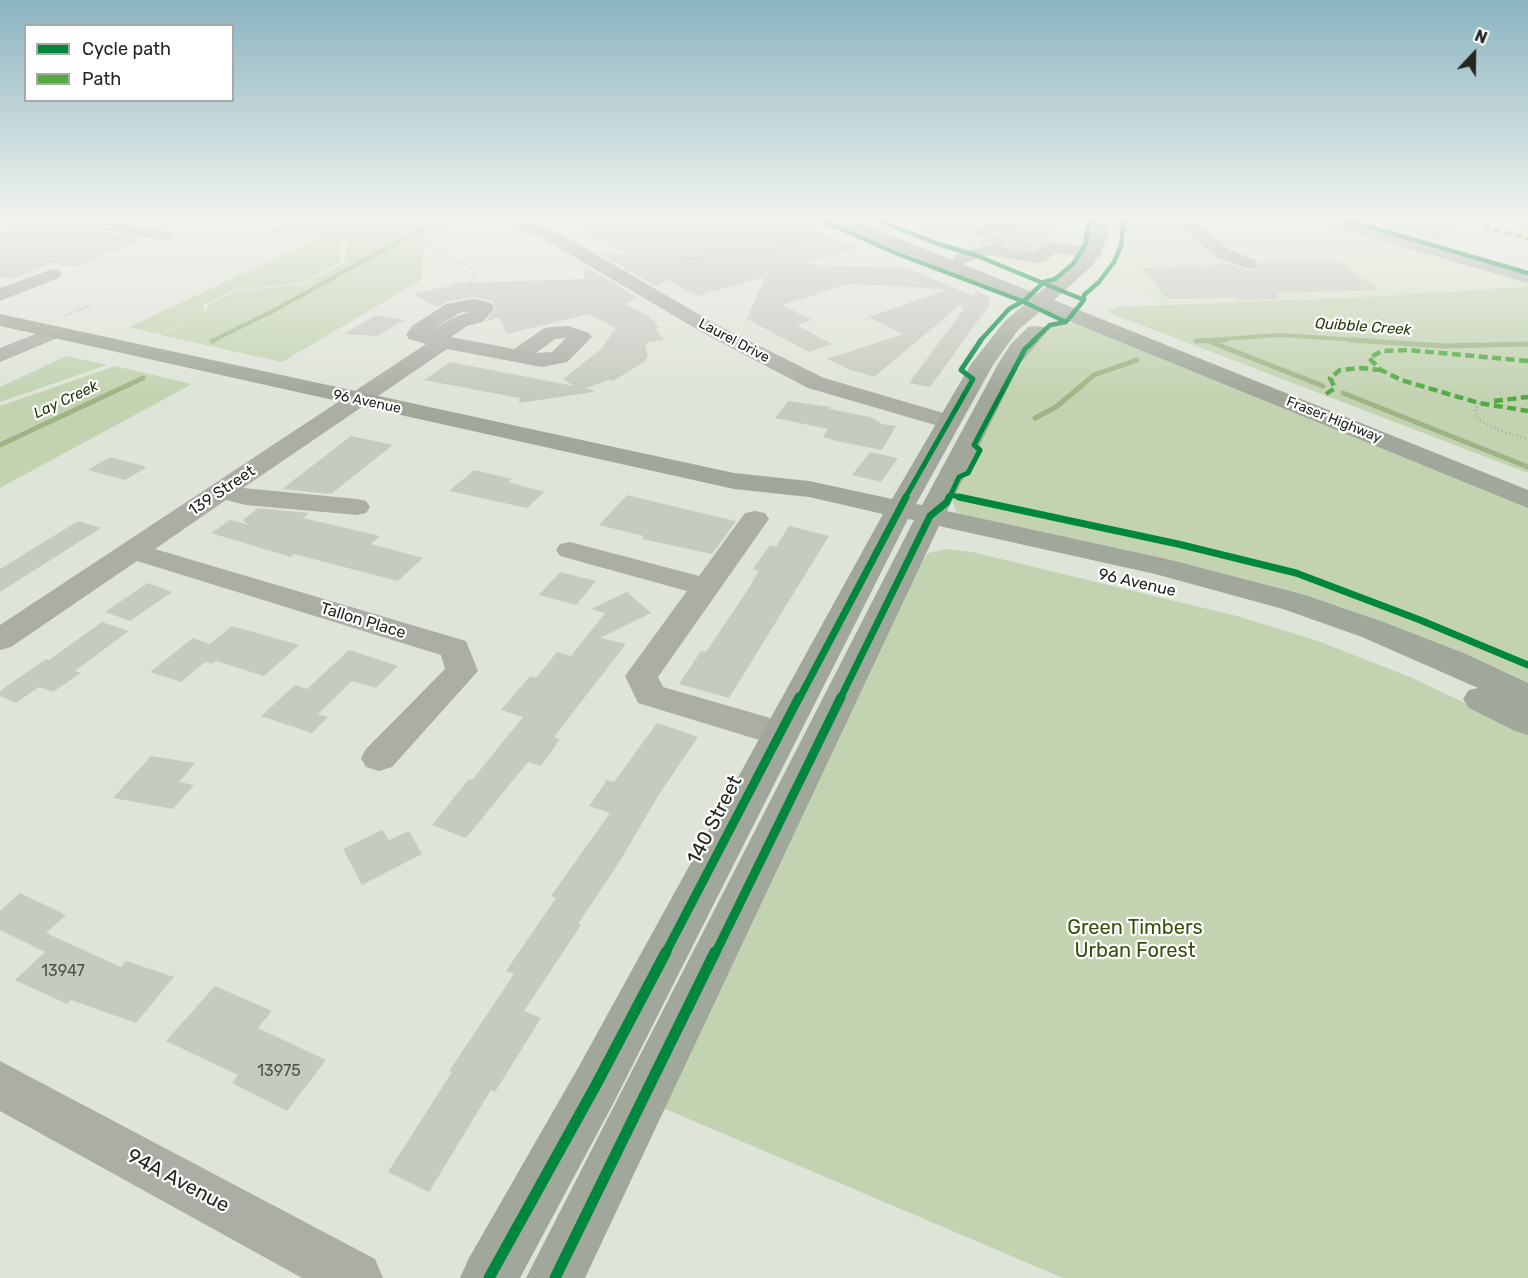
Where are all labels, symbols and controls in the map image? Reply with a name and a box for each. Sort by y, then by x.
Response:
legend [24,24,234,102]
north arrow [1444,24,1504,84]
text: N [1472,26,1490,48]
text: Cycle path [82,38,171,60]
text: Path [82,68,121,90]
street label: Laurel Drive [696,315,772,367]
water label: Quibble Creek [1314,315,1412,339]
water label: Lay Creek [31,377,101,423]
street label: 96 Avenue [331,387,403,417]
street label: Fraser Highway [1284,393,1384,447]
street label: 139 Street [185,462,259,520]
street label: 96 Avenue [1096,565,1178,601]
street label: Tallon Place [318,599,408,643]
street label: 140 Street [682,772,748,868]
park label: Green Timbers Urban Forest [1067,916,1203,963]
house number: 13947 [41,961,85,981]
house number: 13975 [257,1061,301,1081]
street label: 94A Avenue [123,1144,233,1218]

